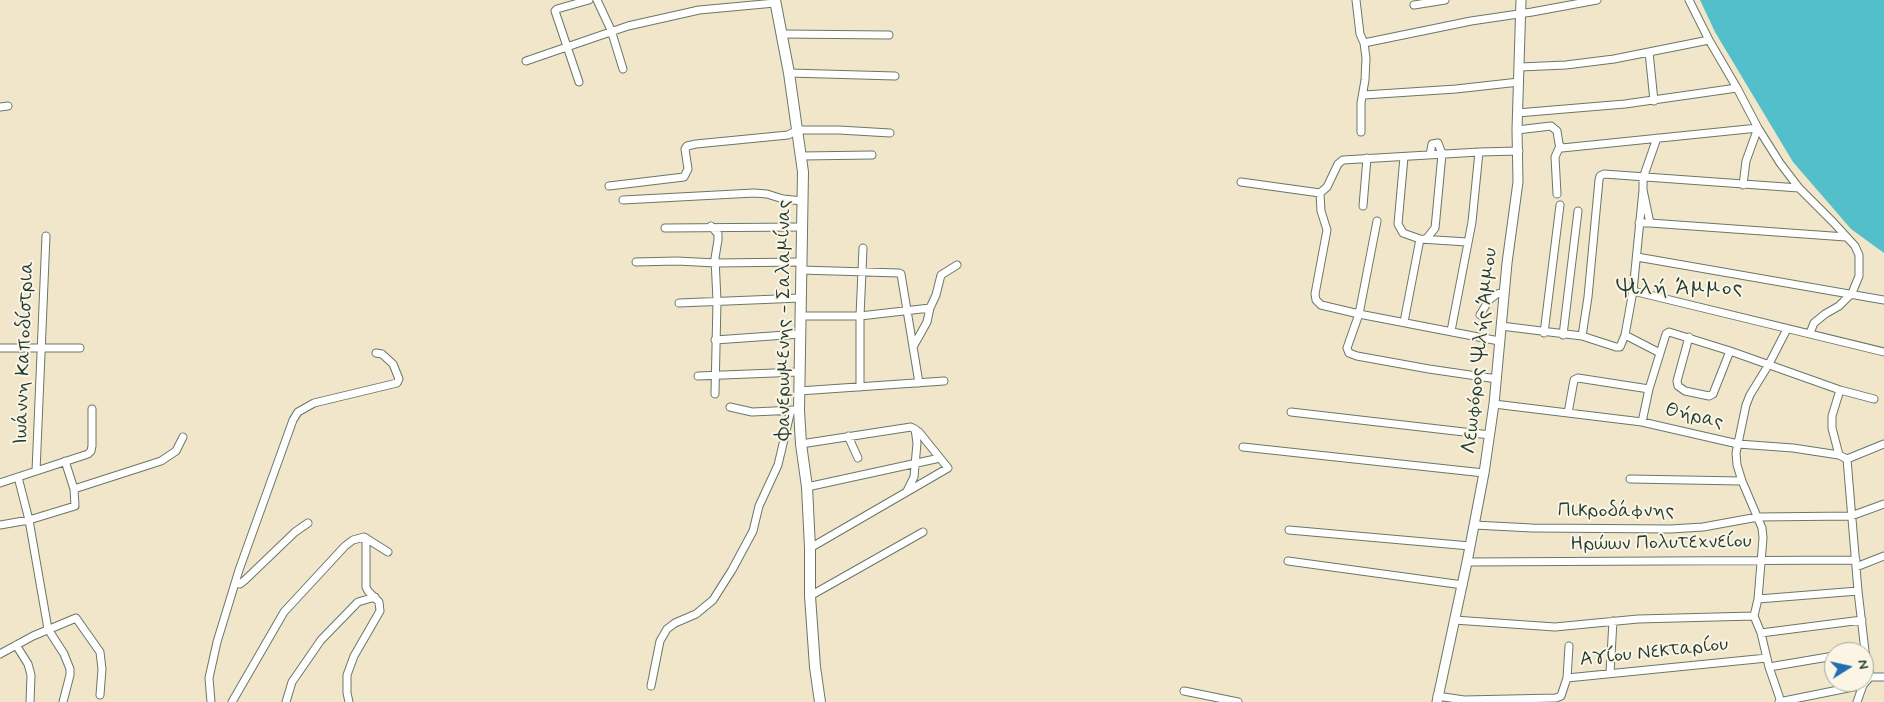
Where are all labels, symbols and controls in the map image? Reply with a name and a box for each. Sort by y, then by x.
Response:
street label: Φανερωμενης - Σαλαμίνας [773,200,797,440]
street label: Λεωφόρος Ψιλής Άμμου [1458,247,1504,455]
street label: Ιωάννη Καποδίστρια [10,261,40,445]
district label: Ψιλή Άμμος [1615,276,1745,302]
street label: Θήρας [1662,399,1726,435]
street label: Πικροδάφνης [1558,500,1674,524]
street label: Ηρώων Πολυτεχνείου [1570,530,1752,558]
street label: Αγίου Νεκταρίου [1578,633,1730,673]
north arrow [1824,642,1874,692]
text: N [1853,658,1872,671]

